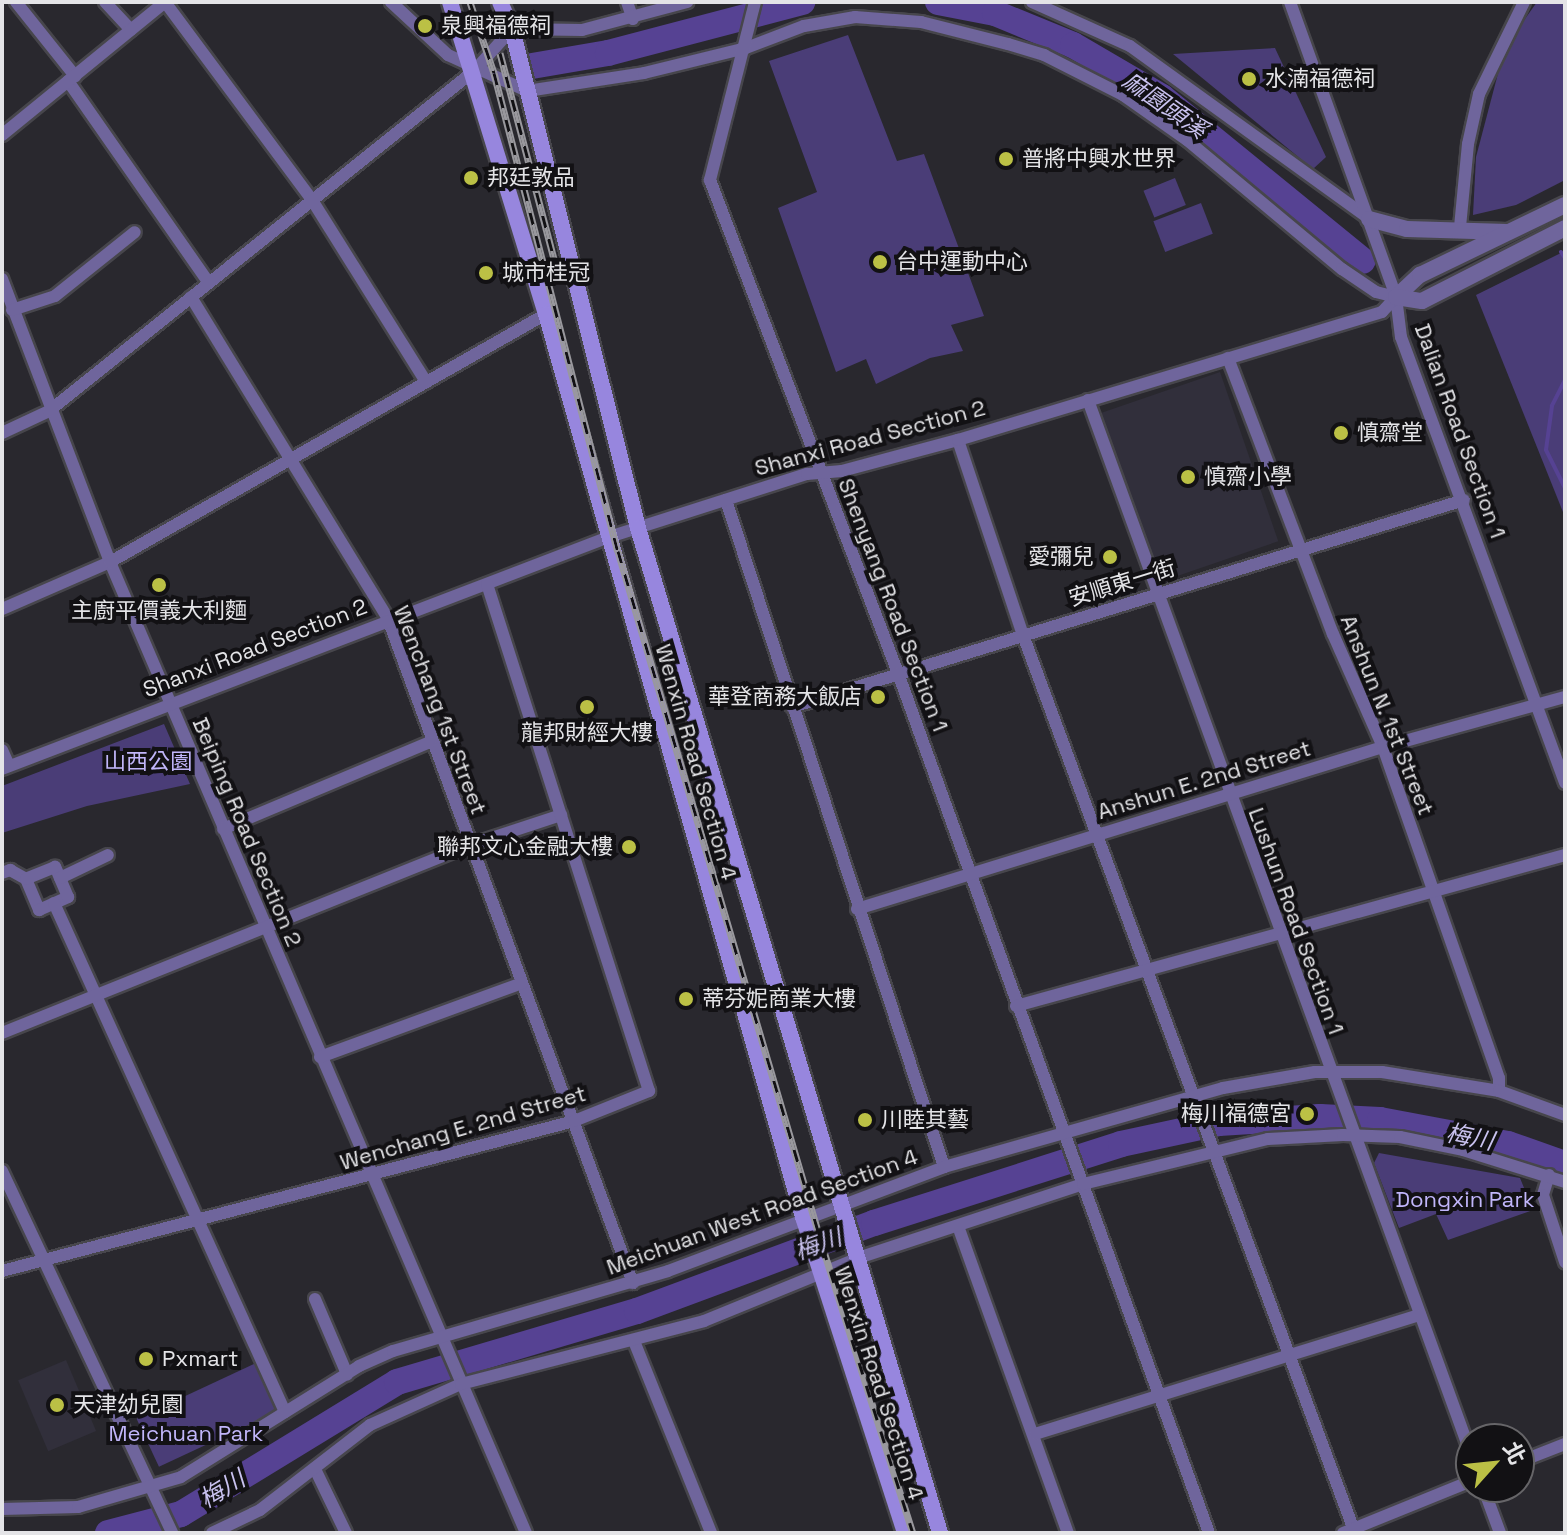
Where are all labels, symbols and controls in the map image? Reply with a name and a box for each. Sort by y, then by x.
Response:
place label: 泉興福德祠 [441,13,551,39]
marker: 泉興福德祠 [416,17,434,35]
water label: 麻園頭溪 [1117,66,1213,144]
place label: 水湳福德祠 [1265,66,1375,92]
marker: 水湳福德祠 [1240,70,1258,88]
place label: 普將中興水世界 [1022,146,1176,172]
marker: 普將中興水世界 [997,150,1015,168]
place label: 邦廷敦品 [487,165,575,191]
marker: 邦廷敦品 [462,169,480,187]
place label: 台中運動中心 [896,249,1028,275]
marker: 台中運動中心 [871,253,889,271]
place label: 城市桂冠 [502,260,590,286]
marker: 城市桂冠 [477,264,495,282]
street label: Dalian Road Section 1 [1409,320,1511,542]
street label: Shanxi Road Section 2 [752,395,988,481]
place label: 慎齋堂 [1357,420,1423,446]
marker: 慎齋堂 [1332,424,1350,442]
place label: 慎齋小學 [1204,464,1292,490]
marker: 慎齋小學 [1179,468,1197,486]
street label: Shenyang Road Section 1 [832,475,954,735]
place label: 愛彌兒 [1028,544,1094,570]
marker: 愛彌兒 [1101,548,1119,566]
street label: 安順東一街 [1066,554,1178,612]
marker: 主廚平價義大利麵 [150,576,168,594]
street label: Shanxi Road Section 2 [139,593,371,703]
place label: 主廚平價義大利麵 [71,598,247,624]
street label: Wenchang 1st Street [388,602,492,818]
street label: Anshun N. 1st Street [1335,611,1439,819]
street label: Wenxin Road Section 4 [650,641,742,883]
place label: 華登商務大飯店 [708,684,862,710]
marker: 華登商務大飯店 [869,688,887,706]
marker: 龍邦財經大樓 [578,698,596,716]
street label: Beiping Road Section 2 [187,714,307,950]
place label: 龍邦財經大樓 [521,720,653,746]
street label: Anshun E. 2nd Street [1094,735,1314,825]
park label: 山西公園 [104,749,192,775]
street label: Lushun Road Section 1 [1243,804,1349,1038]
place label: 聯邦文心金融大樓 [437,834,613,860]
marker: 聯邦文心金融大樓 [620,838,638,856]
place label: 蒂芬妮商業大樓 [702,986,856,1012]
marker: 蒂芬妮商業大樓 [677,990,695,1008]
street label: Wenchang E. 2nd Street [337,1080,589,1176]
place label: 梅川福德宮 [1181,1101,1291,1127]
marker: 梅川福德宮 [1298,1105,1316,1123]
place label: 川睦其藝 [881,1107,969,1133]
marker: 川睦其藝 [856,1111,874,1129]
water label: 梅川 [1444,1118,1496,1156]
street label: Meichuan West Road Section 4 [603,1143,921,1281]
park label: Dongxin Park [1395,1187,1535,1213]
water label: 梅川 [791,1222,845,1266]
street label: Wenxin Road Section 4 [829,1263,929,1503]
place label: Pxmart [162,1346,238,1372]
marker: Pxmart [137,1350,155,1368]
place label: 天津幼兒園 [73,1392,183,1418]
marker: 天津幼兒園 [48,1396,66,1414]
park label: Meichuan Park [109,1421,263,1447]
north arrow [1455,1423,1535,1503]
text: 北 [1497,1437,1532,1469]
water label: 梅川 [194,1464,250,1514]

